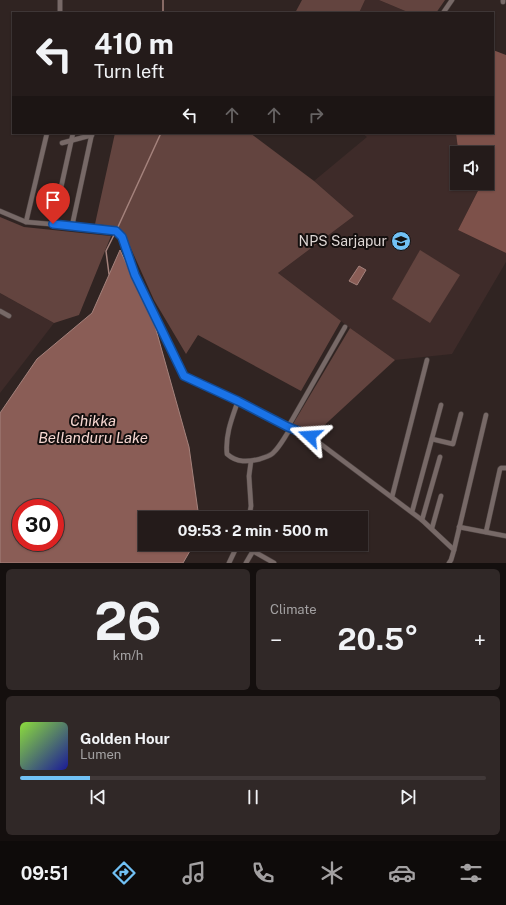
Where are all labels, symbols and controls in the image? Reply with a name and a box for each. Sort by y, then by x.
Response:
text: 410 m [94,27,174,60]
icon: left [28,28,80,80]
text: Turn left [94,61,164,82]
icon: left [179,104,201,126]
icon: ahead [221,104,243,126]
icon: ahead [263,104,285,126]
icon: right [305,104,327,126]
map controls [450,146,494,190]
button: sound [450,146,494,190]
pin [36,183,70,224]
icon: arrive [42,189,64,211]
school or university icon: NPS Sarjapur [390,230,412,252]
place label: NPS Sarjapur [299,233,387,249]
water label: Chikka Bellanduru Lake [38,412,148,446]
position arrow [289,415,331,457]
speed limit sign: 30 [12,499,64,551]
text: 09:53 · 2 min · 500 m [178,522,328,539]
text: 26 [94,591,162,652]
text: Climate [270,602,317,617]
text: 20.5° [338,621,418,657]
text: − [270,627,282,653]
text: + [474,627,486,653]
text: km/h [113,648,143,663]
text: Golden Hour [80,730,170,747]
text: Lumen [80,747,121,762]
icon: previous [87,786,109,808]
icon: pause [242,786,264,808]
icon: next [397,786,419,808]
icon: directions [110,859,138,887]
icon: music [180,859,208,887]
icon: phone [249,859,277,887]
icon: climate [318,859,346,887]
icon: car [388,859,416,887]
icon: filters [457,859,485,887]
text: 09:51 [21,863,69,884]

